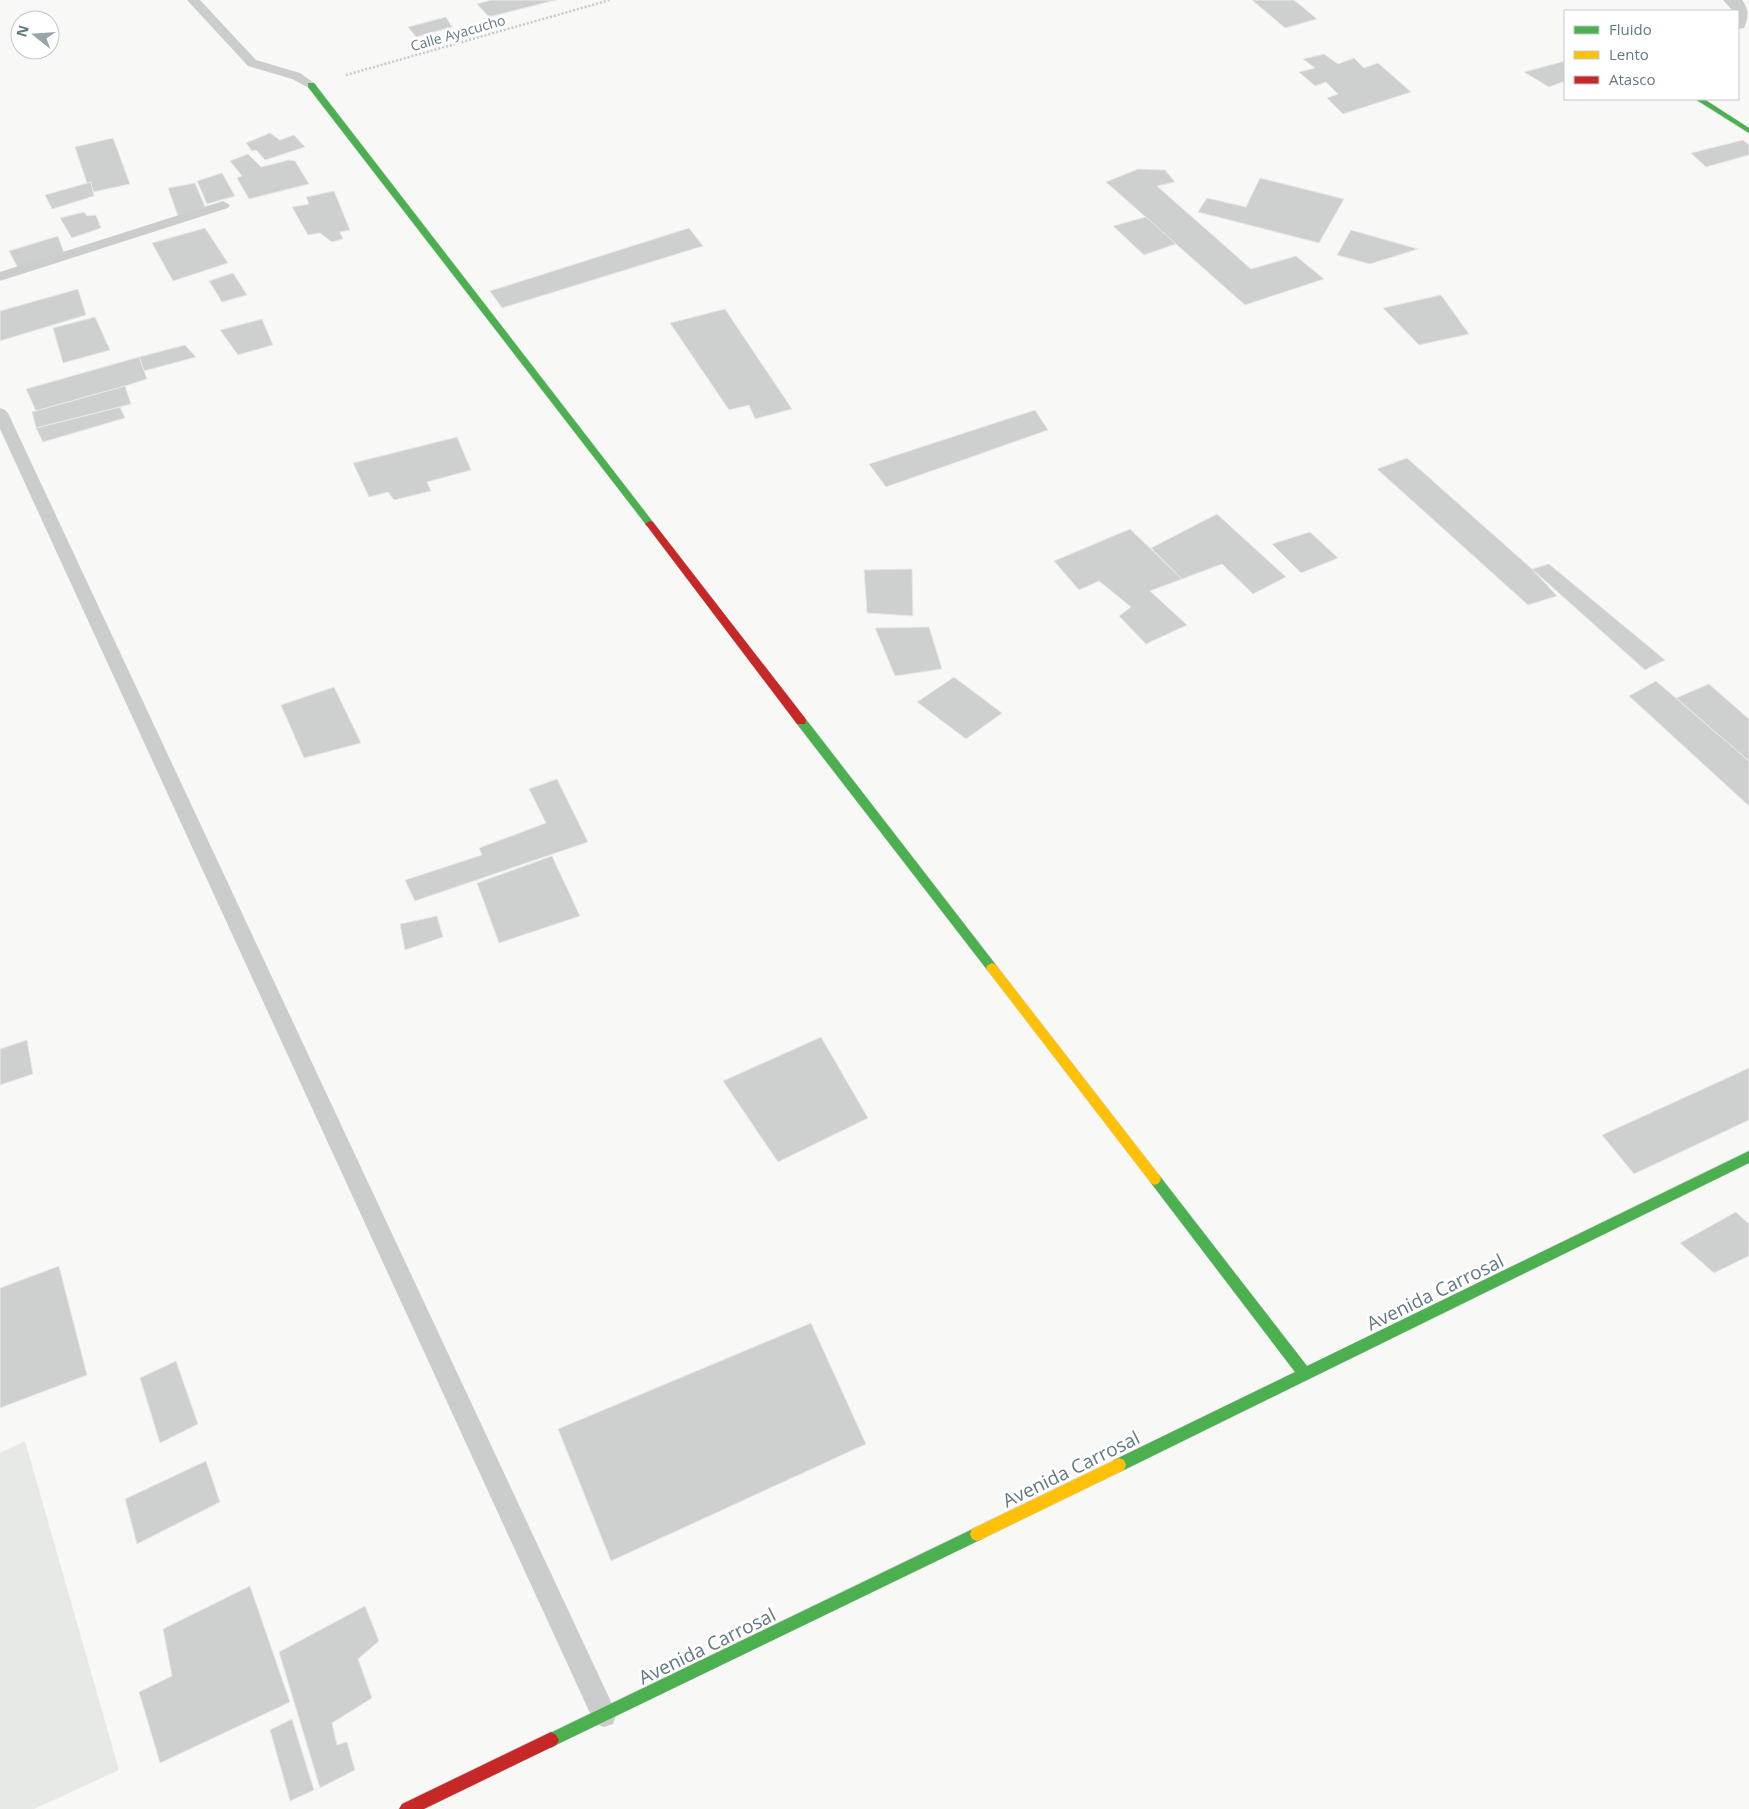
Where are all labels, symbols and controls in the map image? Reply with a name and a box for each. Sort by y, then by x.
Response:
north arrow [10,10,60,60]
street label: Calle Ayacucho [408,10,507,55]
legend [1564,10,1739,100]
text: Fluido [1609,19,1652,39]
text: N [11,23,33,39]
text: Lento [1609,44,1649,64]
text: Atasco [1609,69,1656,89]
street label: Avenida Carrosal [1362,1248,1508,1336]
street label: Avenida Carrosal [998,1425,1144,1513]
street label: Avenida Carrosal [634,1602,780,1690]

